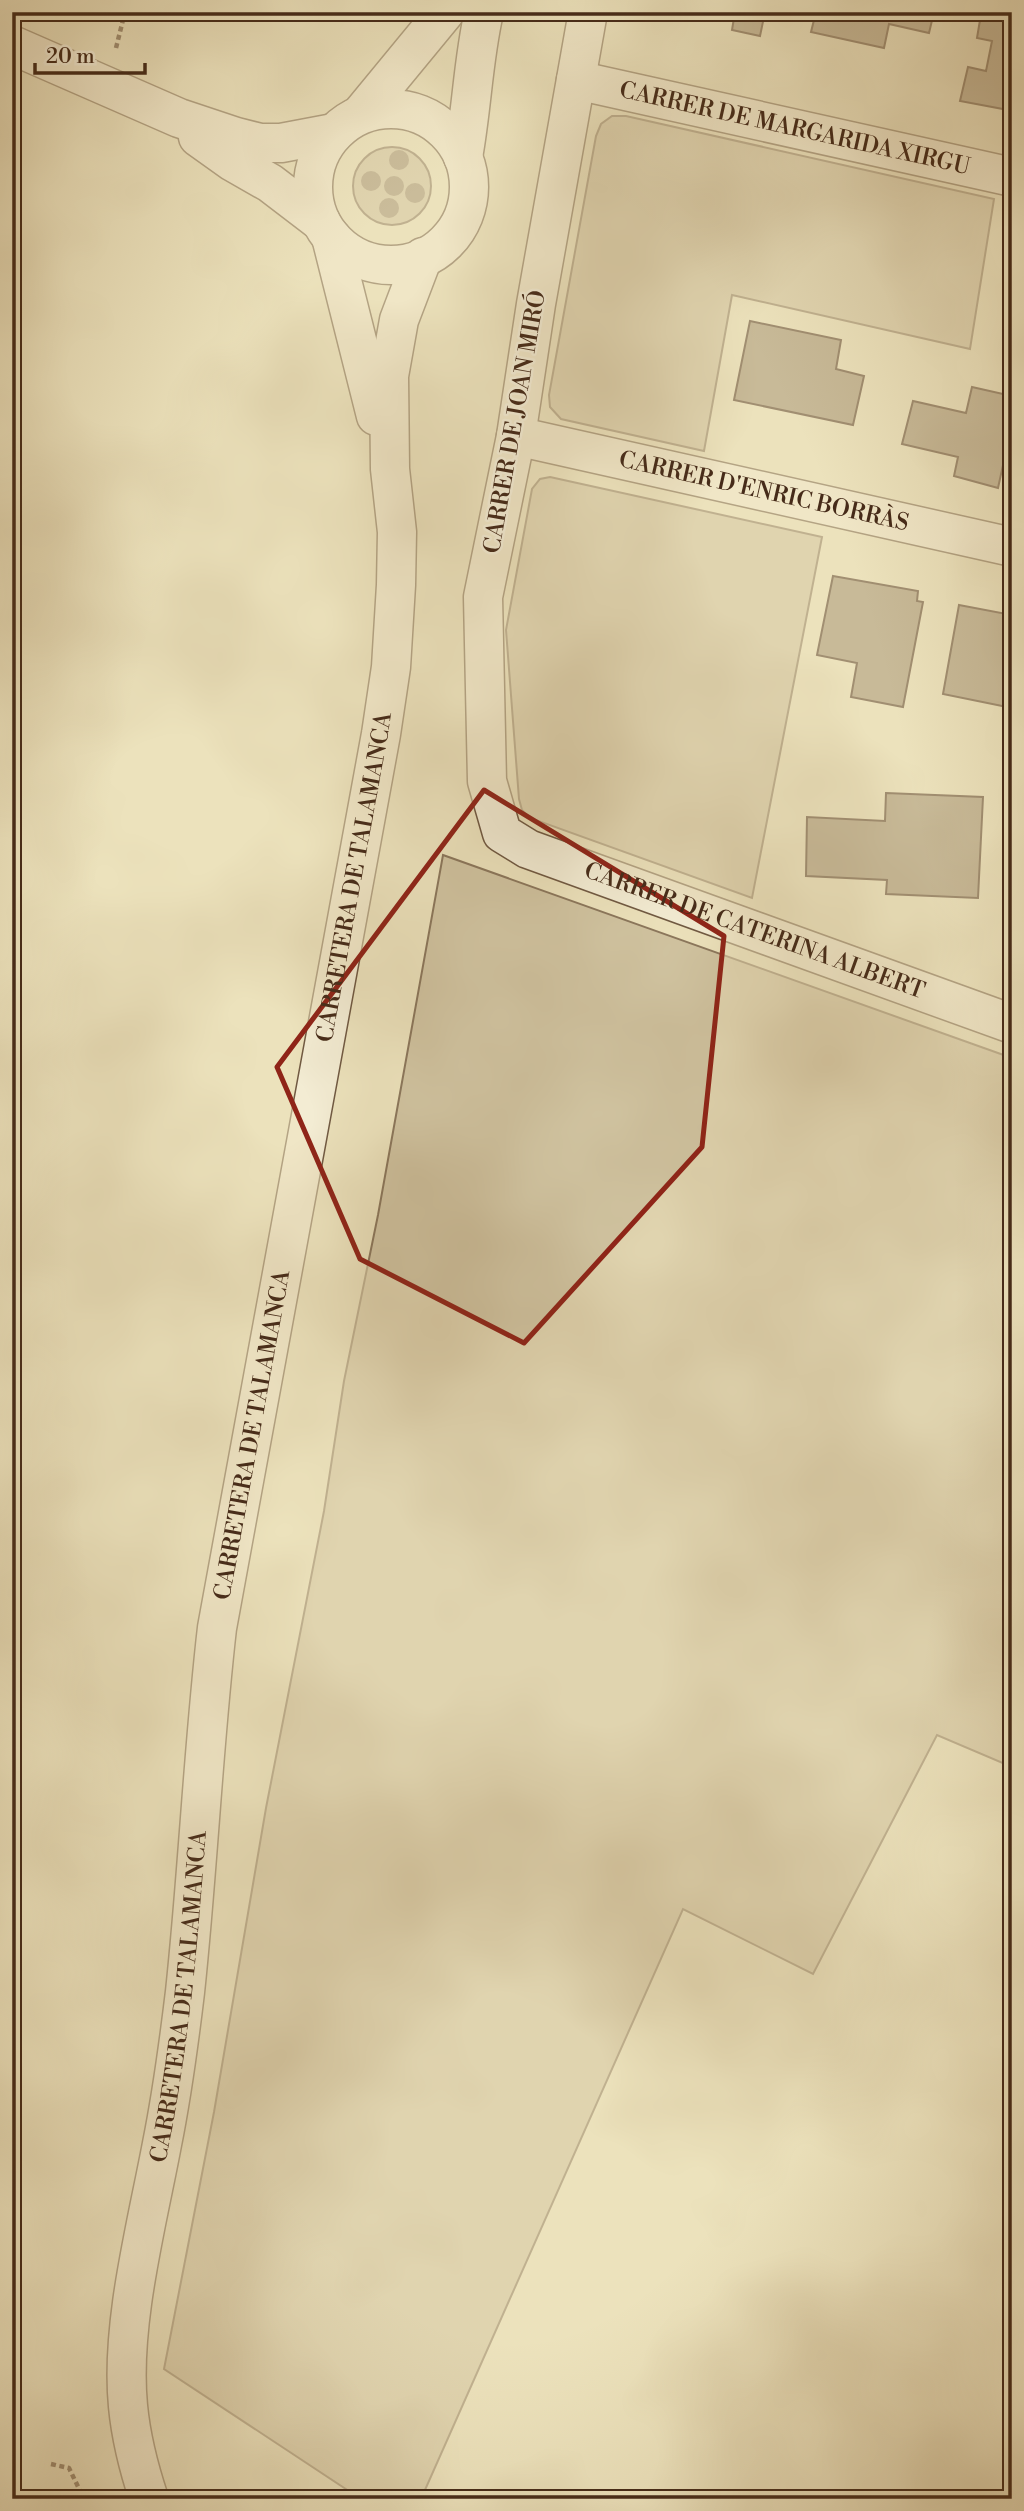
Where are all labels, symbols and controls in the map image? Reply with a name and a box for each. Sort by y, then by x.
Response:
scale bar [35,32,145,76]
text: 20 m [46,44,95,70]
street label: CARRER DE MARGARIDA XIRGU [617,76,973,181]
street label: CARRER DE JOAN MIRÓ [475,288,552,556]
street label: CARRER D'ENRIC BORRÀS [616,445,911,537]
street label: CARRETERA DE TALAMANCA [311,709,398,1045]
street label: CARRER DE CATERINA ALBERT [580,856,929,1005]
street label: CARRETERA DE TALAMANCA [208,1267,297,1602]
street label: CARRETERA DE TALAMANCA [145,1828,213,2165]

